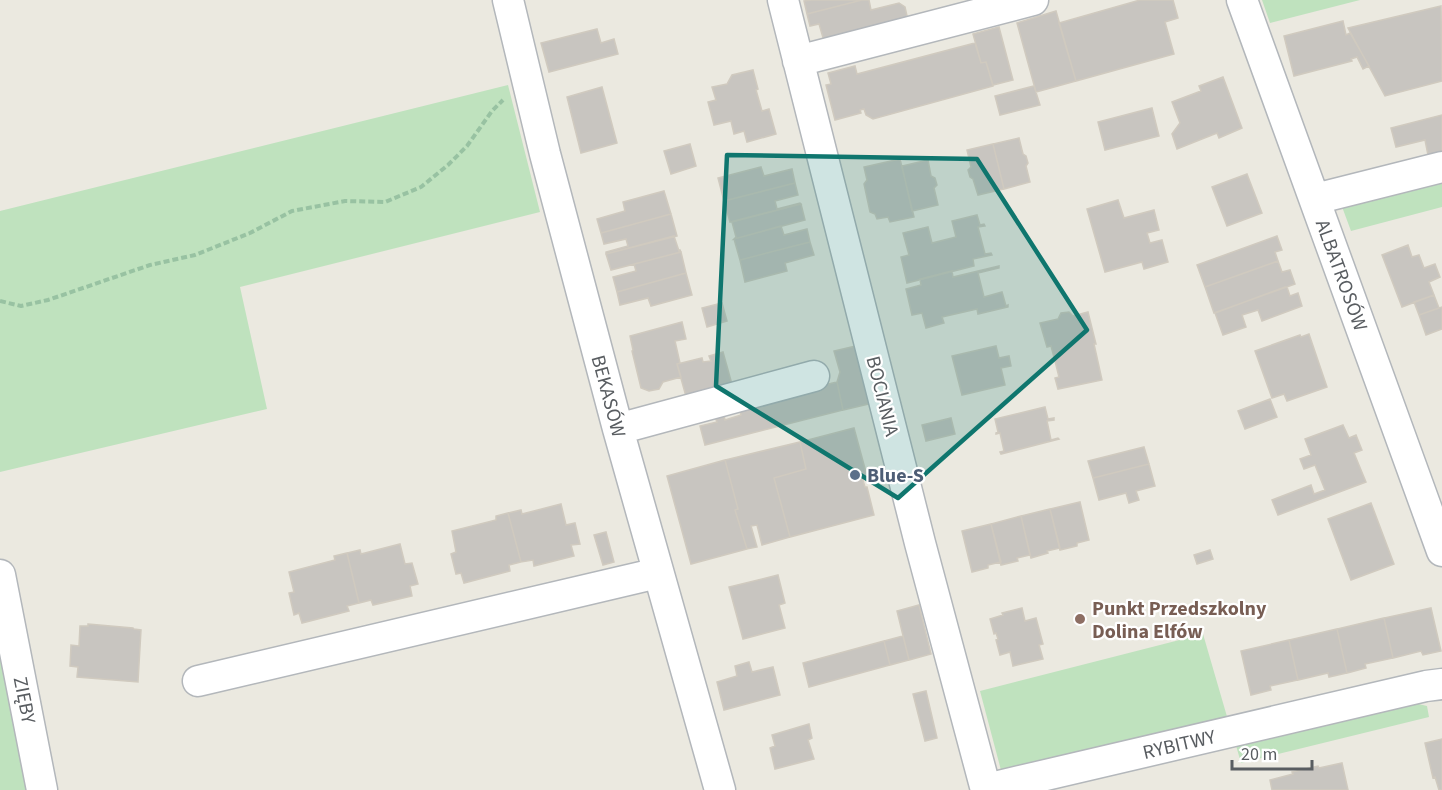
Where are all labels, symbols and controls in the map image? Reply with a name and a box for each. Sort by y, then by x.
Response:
street label: ALBATROSÓW [1308,216,1374,335]
street label: BEKASÓW [584,352,633,441]
street label: BOCIANIA [859,353,906,439]
place label: Blue-S [867,462,924,490]
marker: Blue-S [848,468,862,482]
place label: Punkt Przedszkolny Dolina Elfów [1092,595,1267,646]
marker: Punkt Przedszkolny Dolina Elfów [1073,612,1087,626]
street label: ZIĘBY [6,674,42,727]
street label: RYBITWY [1140,723,1219,767]
scale bar [1232,733,1312,771]
text: 20 m [1241,742,1277,767]

